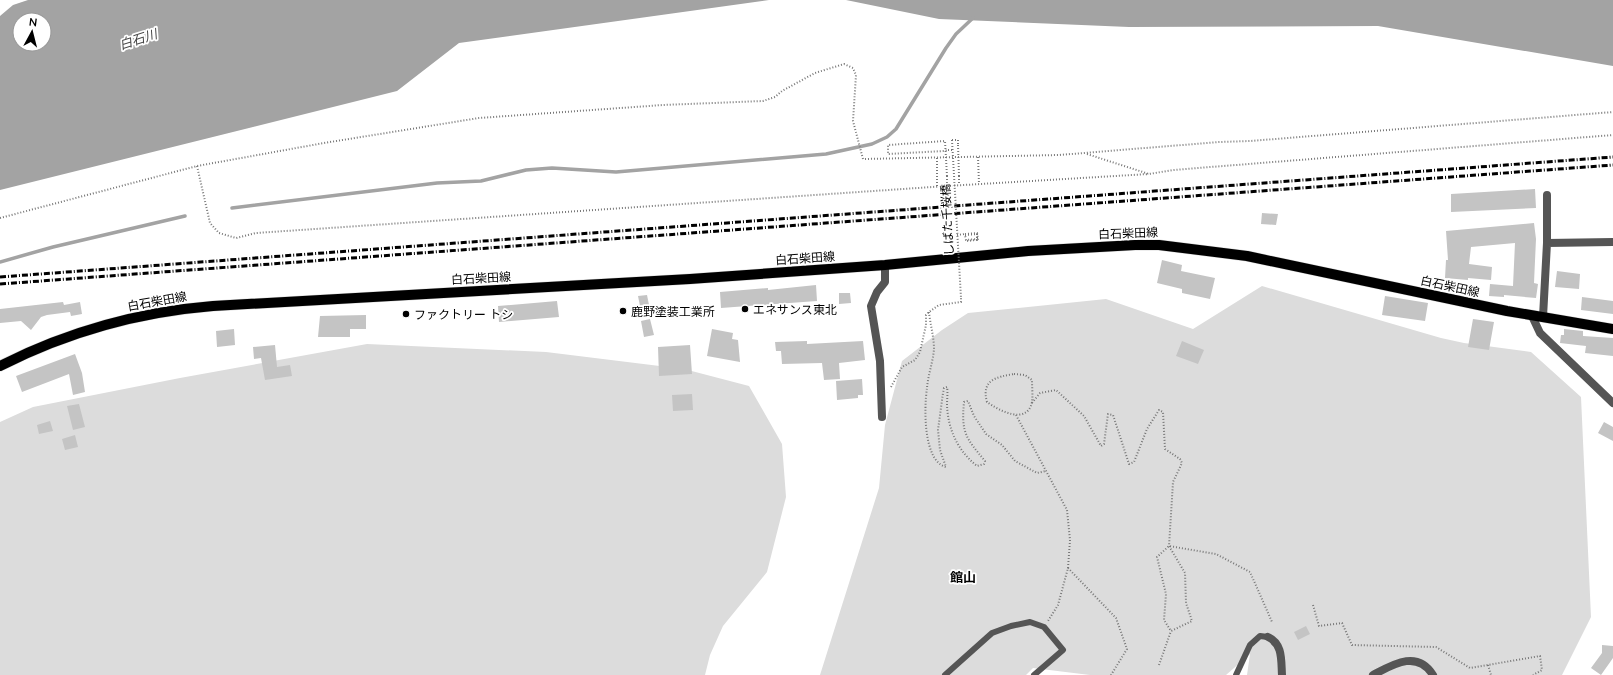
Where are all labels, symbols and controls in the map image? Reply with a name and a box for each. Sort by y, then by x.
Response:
north arrow [12,12,52,52]
text: N [28,15,38,30]
water label: 白石川 [117,25,161,53]
street label: しばた千桜橋 [938,184,956,256]
street label: 白石柴田線 [1098,224,1158,242]
street label: 白石柴田線 [775,248,835,268]
street label: 白石柴田線 [451,269,511,287]
street label: 白石柴田線 [1419,272,1481,300]
street label: 白石柴田線 [126,288,188,314]
place label: エネサンス東北 [753,302,837,317]
place label: 鹿野塗装工業所 [631,304,715,319]
marker: エネサンス東北 [740,304,750,314]
marker: 鹿野塗装工業所 [618,306,628,316]
place label: ファクトリー トシ [414,307,513,322]
marker: ファクトリー トシ [401,309,411,319]
district label: 館山 [950,569,976,585]

